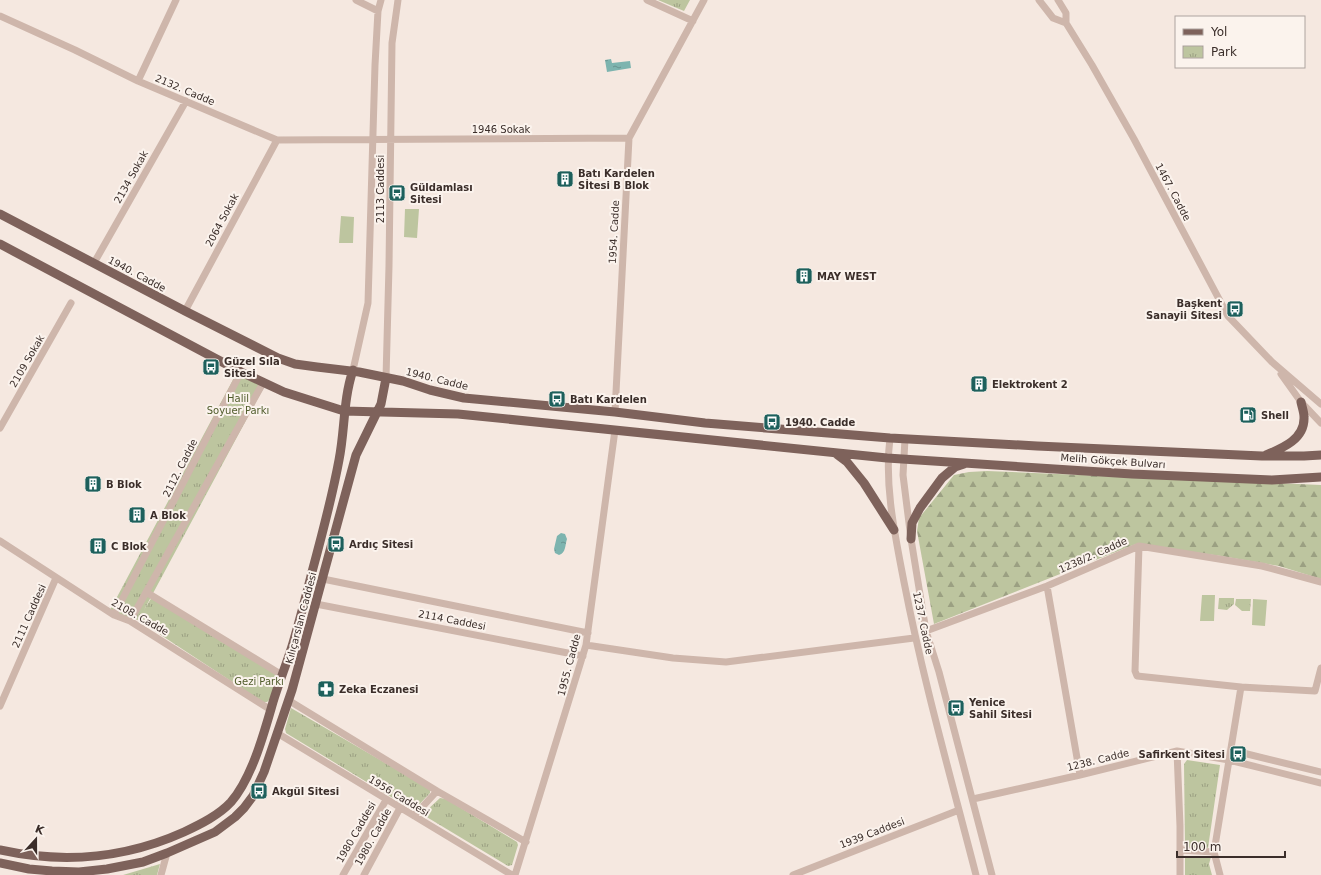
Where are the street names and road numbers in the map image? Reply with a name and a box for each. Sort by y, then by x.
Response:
street label: 2132. Cadde [154,72,216,108]
street label: 1946 Sokak [472,124,531,135]
street label: 2134 Sokak [112,149,150,205]
street label: 2113 Caddesi [375,155,386,223]
street label: 1467. Cadde [1153,161,1193,223]
street label: 2064 Sokak [203,191,241,248]
street label: 1954. Cadde [607,200,621,264]
street label: 1940. Cadde [106,254,168,294]
street label: 2109 Sokak [8,333,47,389]
street label: 1940. Cadde [405,366,469,392]
street label: 2112. Cadde [161,437,199,499]
street label: Melih Gökçek Bulvarı [1060,452,1166,470]
street label: 1238/2. Cadde [1057,535,1129,575]
street label: Kılıçarslan Caddesi [283,571,319,665]
street label: 2111 Caddesi [10,582,48,650]
street label: 1237. Cadde [911,591,935,655]
street label: 2108. Cadde [109,597,171,637]
street label: 2114 Caddesi [417,608,487,632]
street label: 1955. Cadde [555,633,583,697]
street label: 1238. Cadde [1066,747,1130,773]
street label: 1956 Caddesi [367,774,431,818]
street label: 1980 Caddesi [334,800,378,864]
street label: 1980. Cadde [353,806,393,868]
street label: 1939 Caddesi [838,816,906,850]

